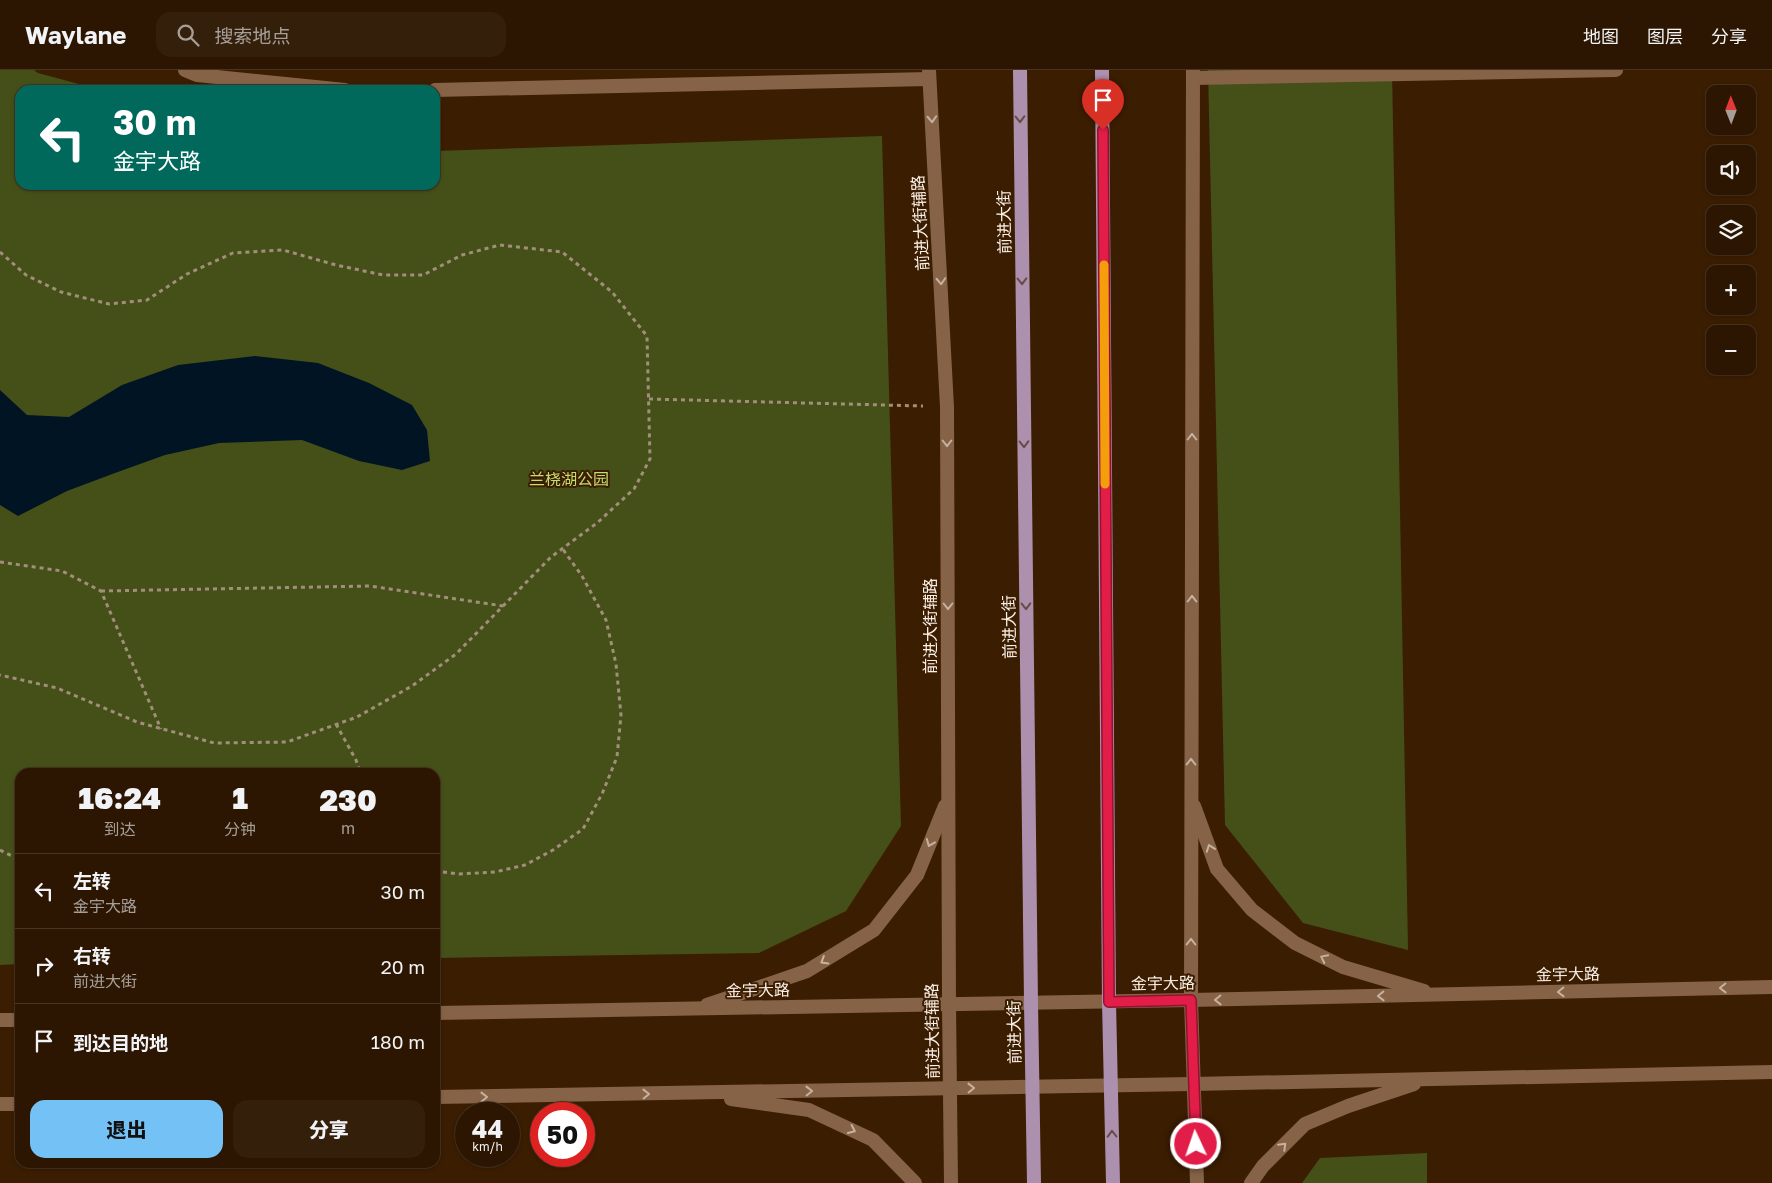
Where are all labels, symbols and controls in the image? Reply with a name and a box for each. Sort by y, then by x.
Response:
search box [156,12,506,57]
text: Waylane [25,20,126,49]
icon: search [174,21,202,49]
text: 搜索地点 [214,24,290,47]
text: 地图 [1583,25,1619,47]
text: 图层 [1647,25,1683,47]
text: 分享 [1711,25,1747,47]
pin [1082,79,1124,130]
north arrow [1706,85,1756,135]
map controls [1706,85,1756,375]
icon: arrive [1089,86,1117,114]
text: 30 m [113,101,196,143]
icon: left [30,105,95,170]
one-way arrow [926,115,937,123]
one-way arrow [1015,115,1026,123]
button: sound [1706,145,1756,195]
text: 金宇大路 [113,147,201,174]
street label: 前进大街辅路 [908,175,932,271]
street label: 前进大街 [993,190,1015,254]
button: layers [1706,205,1756,255]
button: + [1706,265,1756,315]
one-way arrow [935,277,946,285]
one-way arrow [1017,278,1027,285]
button: − [1706,325,1756,375]
one-way arrow [1187,433,1197,440]
one-way arrow [942,440,952,448]
one-way arrow [1019,440,1029,448]
park label: 兰桡湖公园 [529,469,609,489]
street label: 前进大街辅路 [920,578,940,674]
street label: 前进大街 [998,595,1020,659]
one-way arrow [1187,595,1197,603]
one-way arrow [943,602,953,610]
one-way arrow [1021,602,1031,610]
one-way arrow [1186,758,1196,766]
text: 16:24 [78,780,161,816]
text: 1 [232,780,248,816]
text: 230 [319,782,377,818]
text: m [341,818,355,838]
text: 到达 [104,819,136,839]
text: 分钟 [224,819,256,839]
one-way arrow [925,839,935,847]
one-way arrow [1206,845,1216,853]
text: 左转 [73,869,111,892]
icon: left [30,877,58,905]
text: 30 m [381,880,425,903]
text: 金宇大路 [73,896,137,916]
one-way arrow [1186,938,1196,946]
text: 右转 [73,944,111,967]
icon: right [30,952,58,980]
one-way arrow [821,954,830,964]
one-way arrow [1320,954,1329,964]
text: 20 m [381,955,425,978]
street label: 金宇大路 [1536,963,1600,985]
text: 前进大街 [73,971,137,991]
street label: 金宇大路 [1131,972,1195,994]
street label: 金宇大路 [726,979,790,1001]
street label: 前进大街辅路 [921,983,943,1079]
one-way arrow [1719,983,1727,993]
one-way arrow [1557,987,1564,997]
one-way arrow [1377,991,1384,1001]
one-way arrow [1214,995,1222,1005]
street label: 前进大街 [1003,1000,1025,1064]
icon: arrive [30,1027,58,1055]
text: 180 m [371,1030,425,1053]
text: 到达目的地 [73,1031,168,1054]
one-way arrow [967,1083,975,1094]
one-way arrow [805,1086,813,1096]
one-way arrow [642,1089,650,1099]
one-way arrow [480,1091,488,1102]
button: 退出 [30,1100,223,1158]
button: 分享 [233,1100,425,1158]
speed limit sign: 50 [530,1102,595,1167]
text: 44 [472,1113,503,1144]
position arrow [1169,1117,1221,1169]
one-way arrow [847,1124,856,1134]
one-way arrow [1107,1130,1117,1138]
text: km/h [472,1139,503,1154]
one-way arrow [1277,1143,1286,1152]

